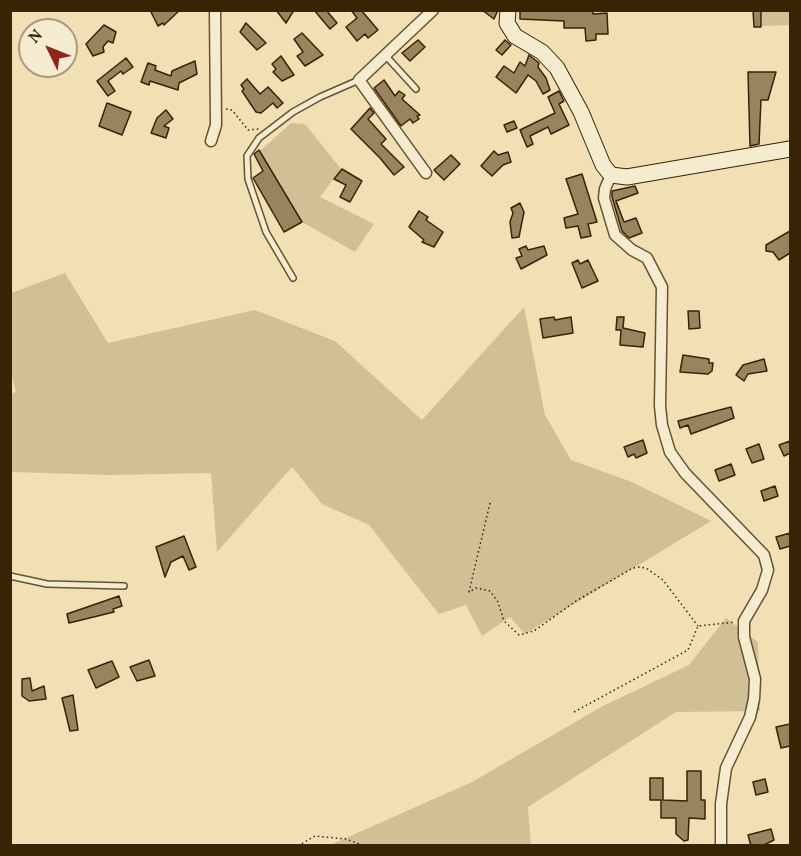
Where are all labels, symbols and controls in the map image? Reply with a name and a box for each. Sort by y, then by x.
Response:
north arrow [18,18,78,78]
text: N [24,25,48,49]

